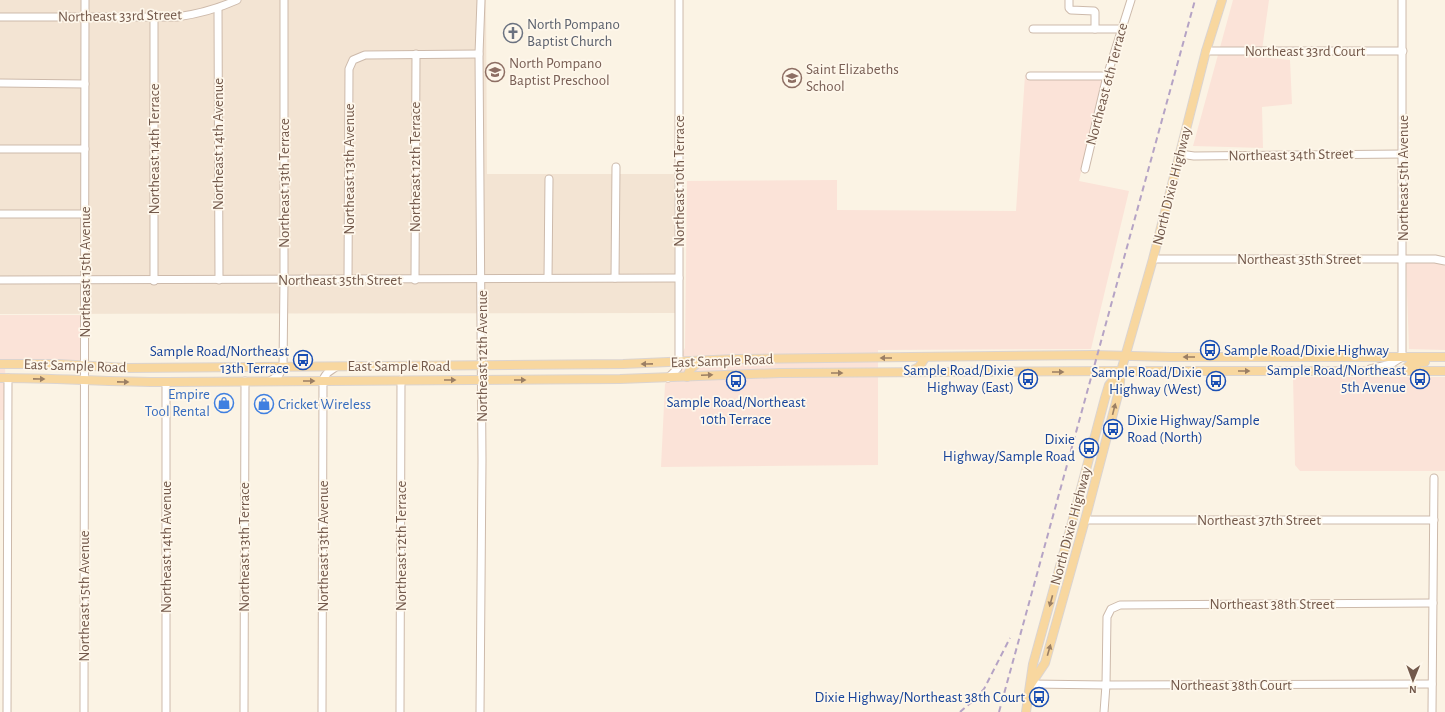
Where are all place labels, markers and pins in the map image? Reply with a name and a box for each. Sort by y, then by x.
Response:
place label: North Pompano Baptist Church [527,17,620,49]
church icon: North Pompano Baptist Church [502,22,524,44]
place label: North Pompano Baptist Preschool [509,56,610,88]
school or university icon: North Pompano Baptist Preschool [484,61,506,83]
place label: Saint Elizabeths School [806,62,899,94]
school or university icon: Saint Elizabeths School [781,67,803,89]
bus stop icon: Sample Road/Dixie Highway [1199,339,1221,361]
place label: Sample Road/Dixie Highway [1224,343,1390,358]
place label: Sample Road/Northeast 13th Terrace [150,344,289,376]
bus stop icon: Sample Road/Northeast 13th Terrace [292,349,314,371]
place label: Sample Road/Dixie Highway (East) [903,363,1014,395]
place label: Sample Road/Northeast 5th Avenue [1267,363,1406,395]
place label: Sample Road/Dixie Highway (West) [1091,365,1202,397]
bus stop icon: Sample Road/Dixie Highway (East) [1017,368,1039,390]
bus stop icon: Sample Road/Northeast 5th Avenue [1409,368,1431,390]
bus stop icon: Sample Road/Northeast 10th Terrace [725,370,747,392]
bus stop icon: Sample Road/Dixie Highway (West) [1205,370,1227,392]
place label: Empire Tool Rental [145,387,210,419]
shop icon: Empire Tool Rental [213,392,235,414]
shop icon: Cricket Wireless [253,393,275,415]
place label: Sample Road/Northeast 10th Terrace [666,395,806,427]
place label: Cricket Wireless [278,397,371,412]
place label: Dixie Highway/Sample Road (North) [1127,413,1260,445]
bus stop icon: Dixie Highway/Sample Road (North) [1102,418,1124,440]
place label: Dixie Highway/Sample Road [943,432,1075,464]
bus stop icon: Dixie Highway/Sample Road [1078,437,1100,459]
bus stop icon: Dixie Highway/Northeast 38th Court [1028,686,1050,708]
place label: Dixie Highway/Northeast 38th Court [815,690,1025,705]

